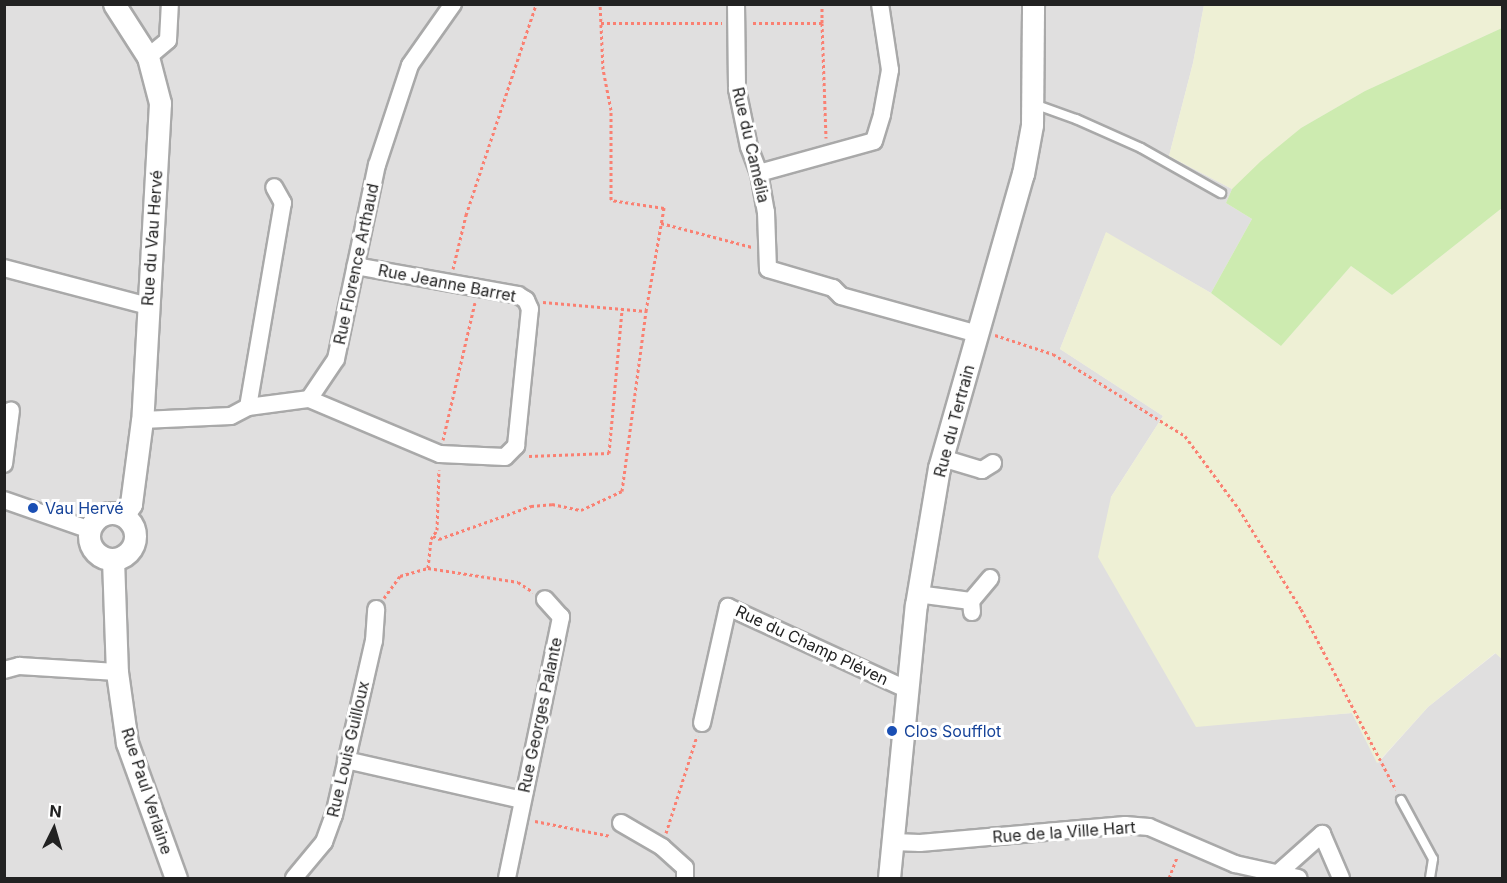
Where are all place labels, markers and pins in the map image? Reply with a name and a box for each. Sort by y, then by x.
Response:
place label: Vau Hervé [45,498,124,518]
marker: Vau Hervé [26,501,40,515]
place label: Clos Soufflot [904,721,1001,741]
marker: Clos Soufflot [885,724,899,738]

